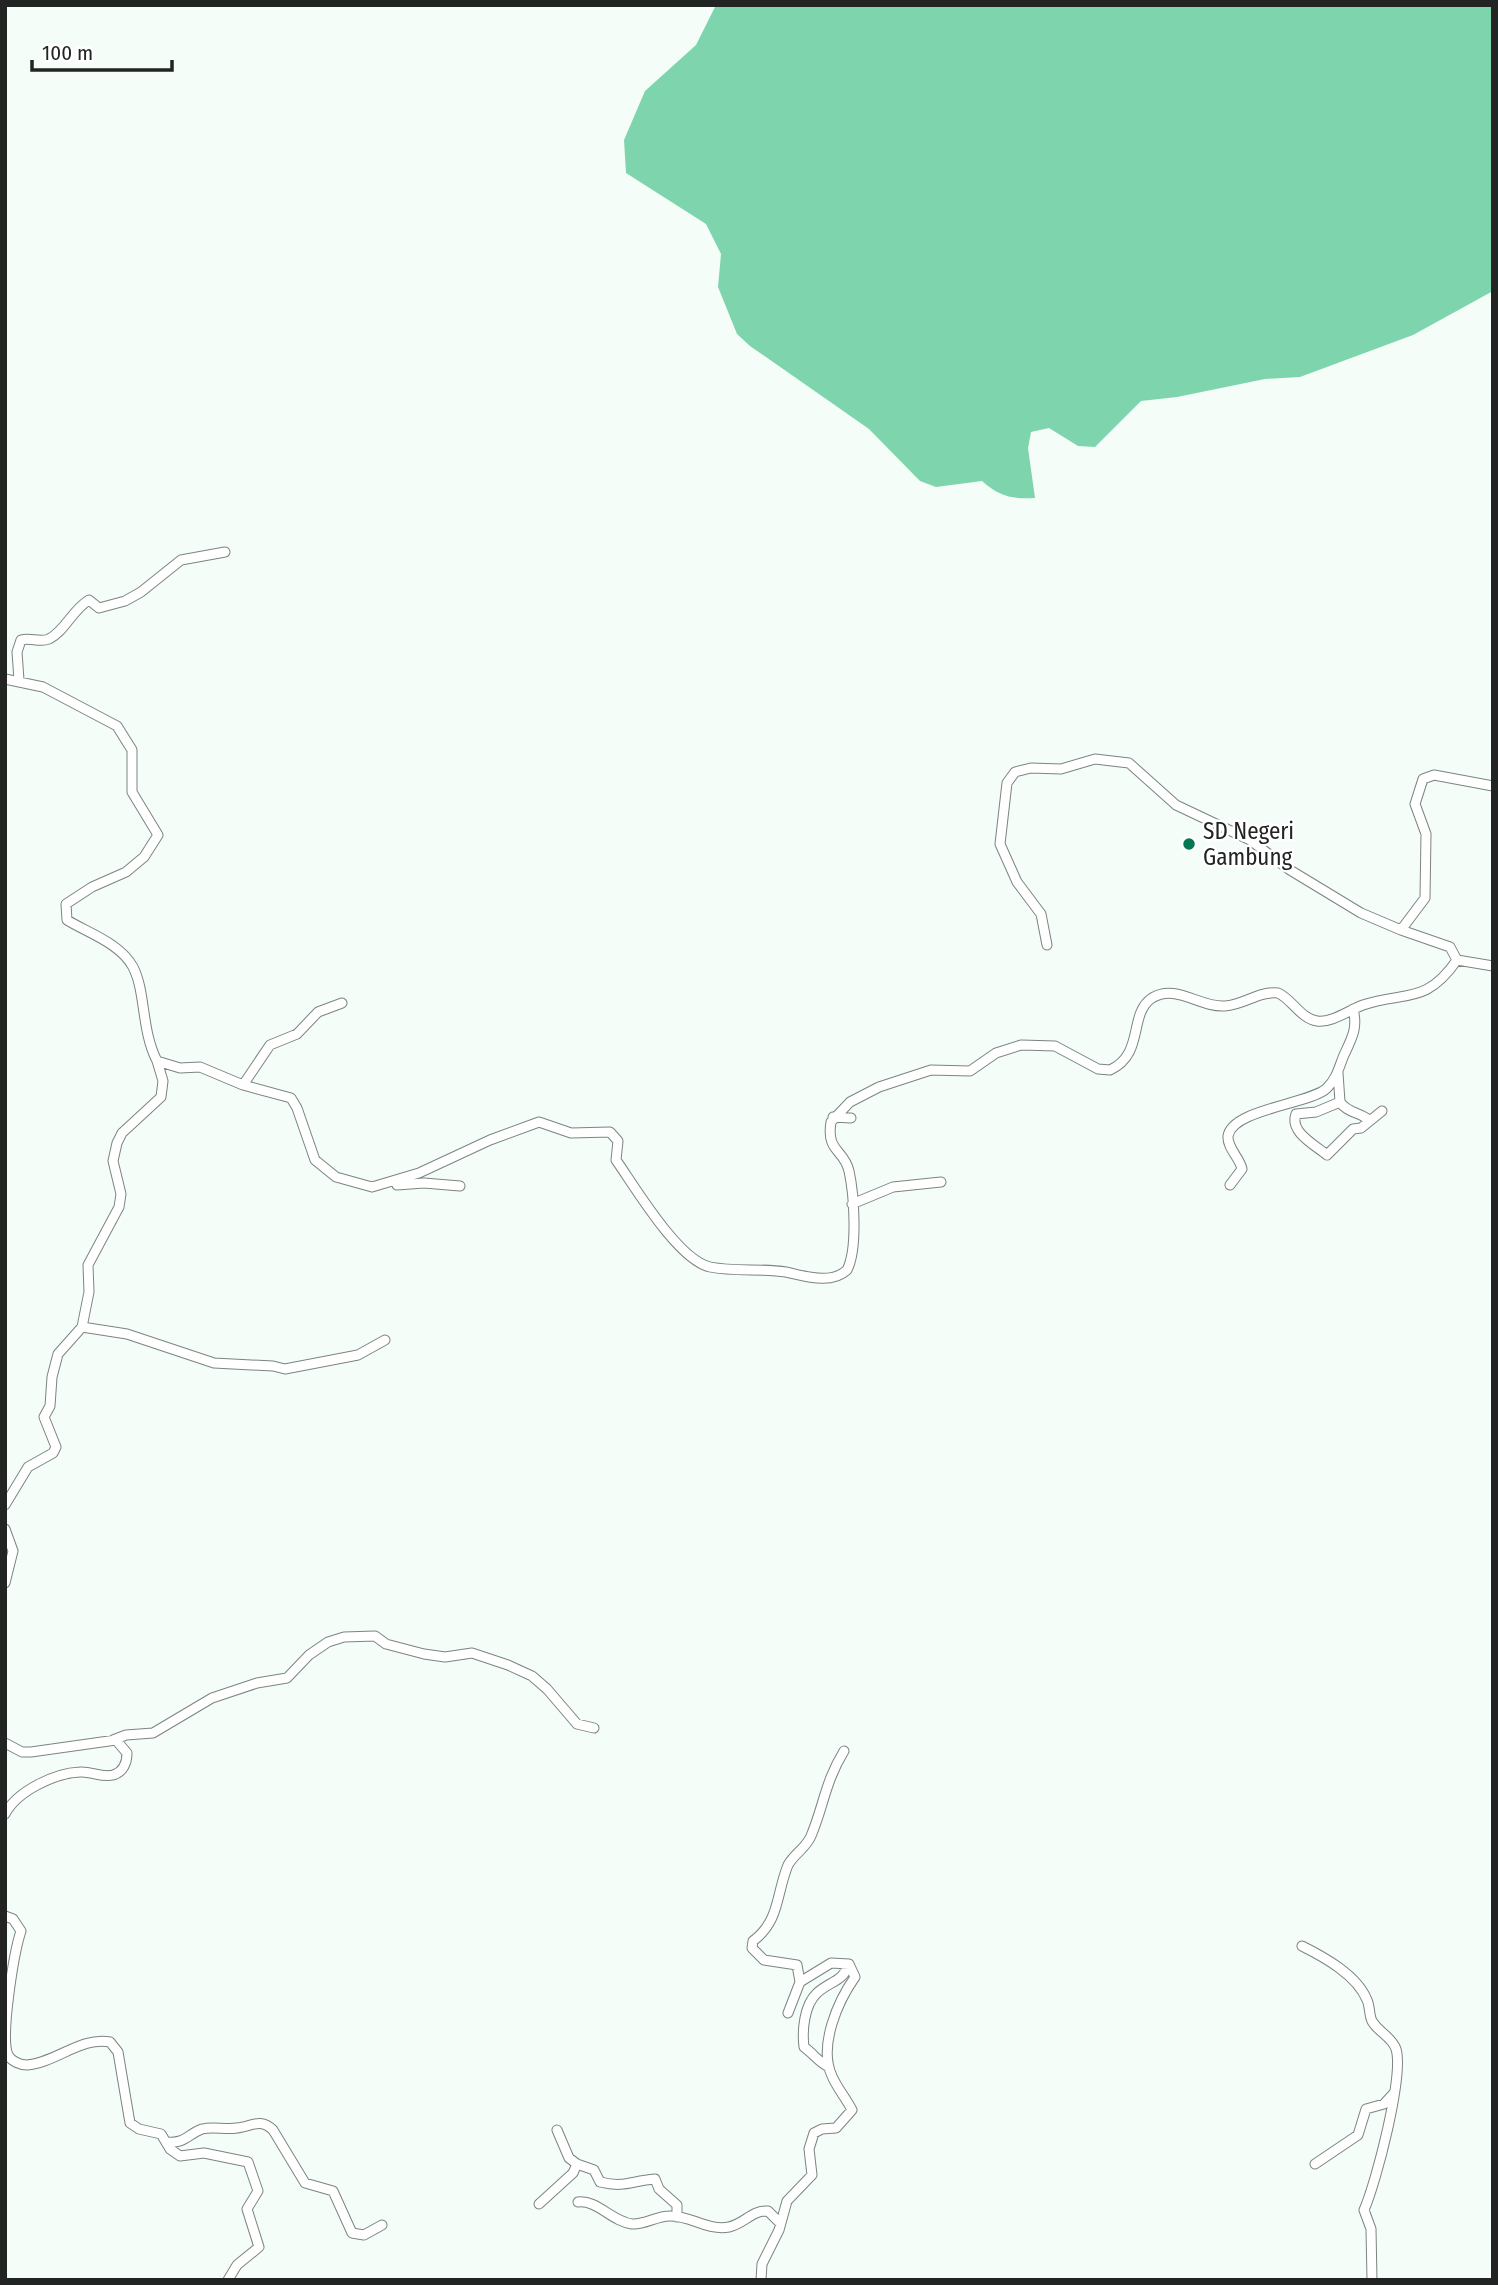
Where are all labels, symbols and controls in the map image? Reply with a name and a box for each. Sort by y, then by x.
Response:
scale bar [32,28,172,72]
text: 100 m [42,40,93,66]
place label: SD Negeri Gambung [1203,817,1294,871]
marker: SD Negeri Gambung [1181,836,1197,852]

